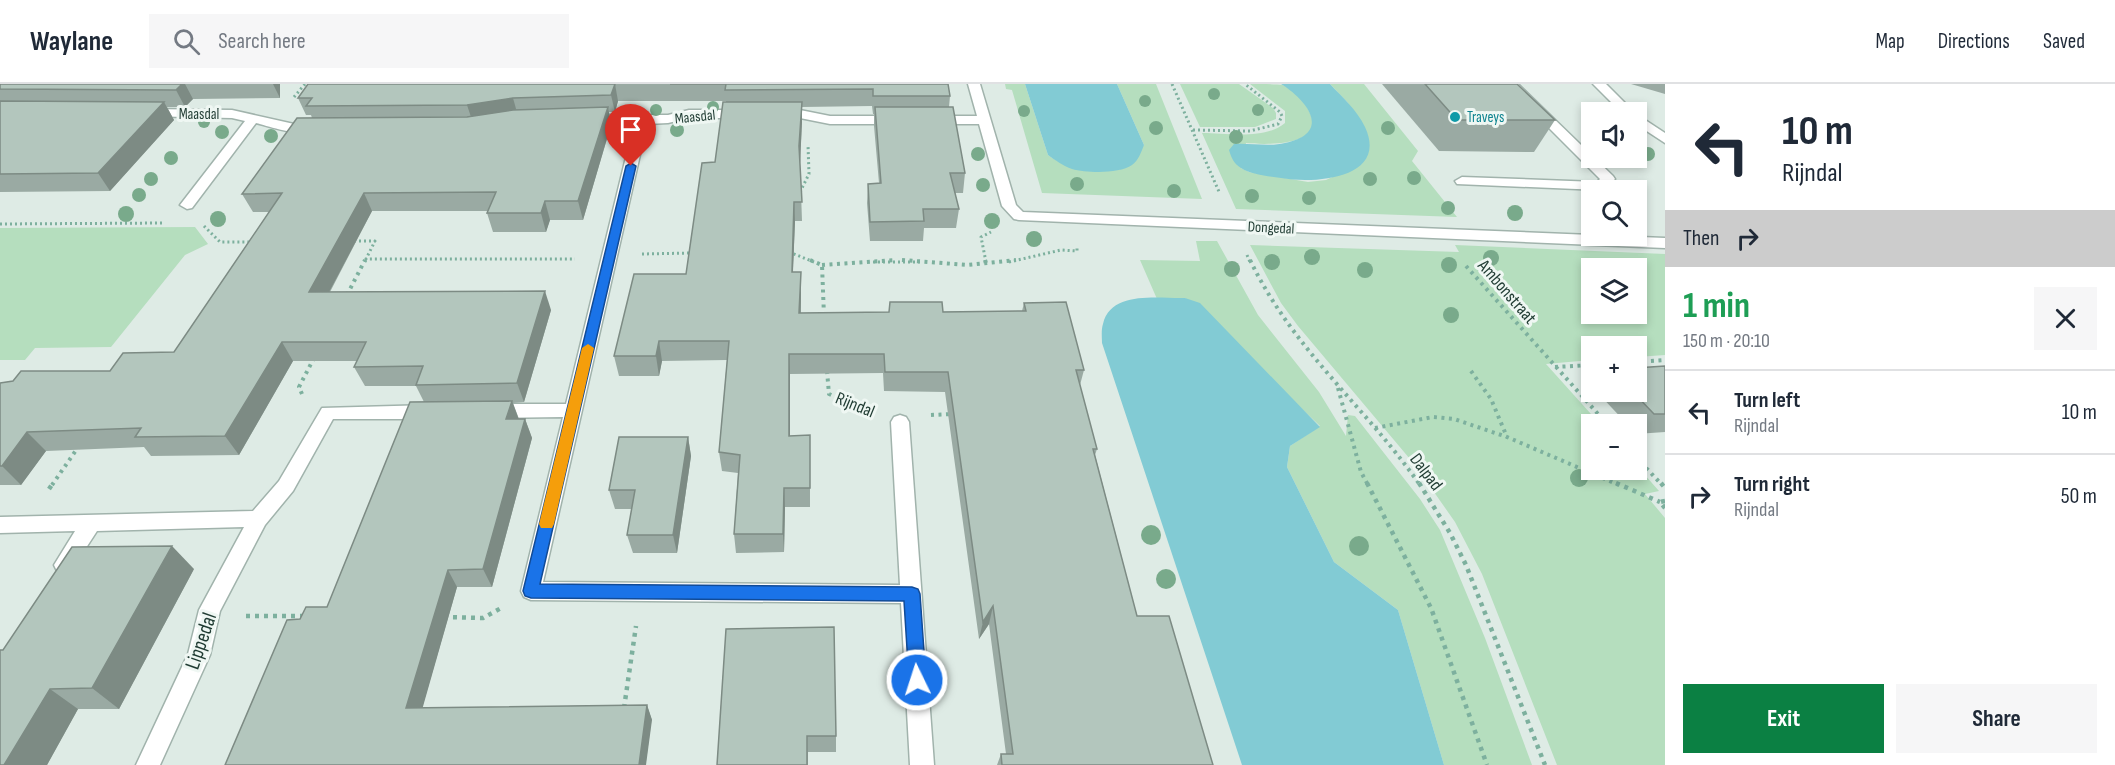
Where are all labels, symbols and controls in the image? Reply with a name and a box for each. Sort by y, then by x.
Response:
search box [149,14,569,68]
text: Waylane [30,25,113,58]
icon: search [170,25,203,58]
text: Search here [218,28,306,55]
text: Map [1875,29,1905,54]
text: Directions [1938,29,2010,54]
text: Saved [2043,29,2085,54]
map controls [1581,102,1647,480]
button: sound [1581,102,1647,168]
pin [605,104,656,166]
street label: Maasdal [179,105,219,124]
street label: Maasdal [674,105,716,129]
text: 10 m [1782,106,1853,157]
place label: Traveys [1467,108,1505,127]
icon: left [1683,108,1761,186]
marker: Traveys [1448,110,1462,124]
icon: arrive [614,113,647,146]
text: Rijndal [1782,157,1843,189]
button: search [1581,180,1647,246]
street label: Dongedal [1247,217,1295,239]
icon: right [1731,222,1764,255]
text: Then [1683,225,1719,252]
street label: Ambonstraat [1473,255,1541,329]
button: layers [1581,258,1647,324]
text: 1 min [1683,285,1750,328]
button: close [2034,287,2097,350]
text: 150 m · 20:10 [1683,329,1770,353]
button: + [1581,336,1647,402]
text: Turn left [1734,387,1800,414]
street label: Rijndal [832,388,878,422]
icon: left [1683,396,1716,429]
text: 10 m [2062,399,2097,426]
button: − [1581,414,1647,480]
text: Rijndal [1734,414,1779,438]
street label: Dalpad [1405,449,1447,495]
text: Turn right [1734,471,1810,498]
icon: right [1683,480,1716,513]
text: 50 m [2061,483,2097,510]
text: Rijndal [1734,498,1779,522]
street label: Lippedal [180,609,222,673]
position arrow [885,648,949,712]
button: Exit [1683,684,1884,753]
button: Share [1896,684,2097,753]

